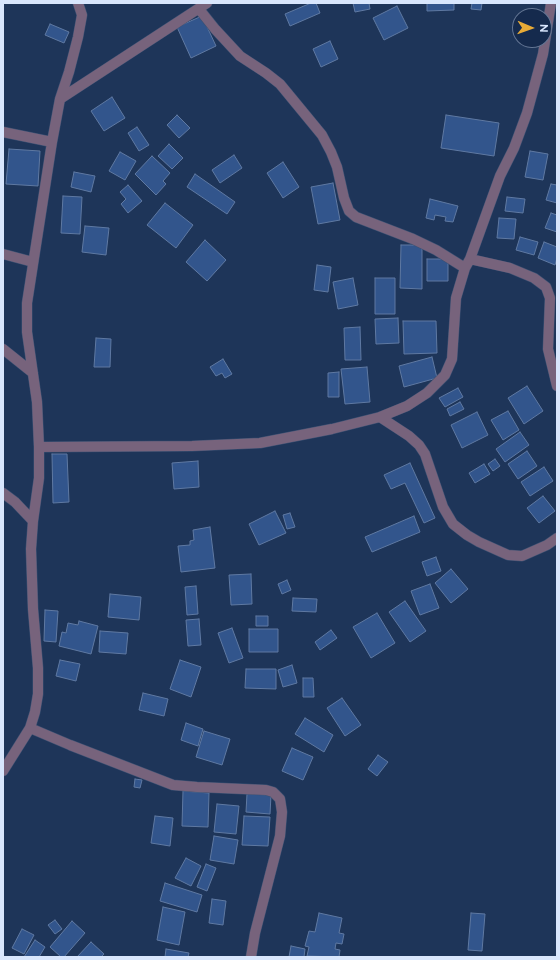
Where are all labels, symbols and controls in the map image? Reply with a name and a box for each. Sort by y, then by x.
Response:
north arrow [512,8,552,48]
text: N [537,24,550,33]

